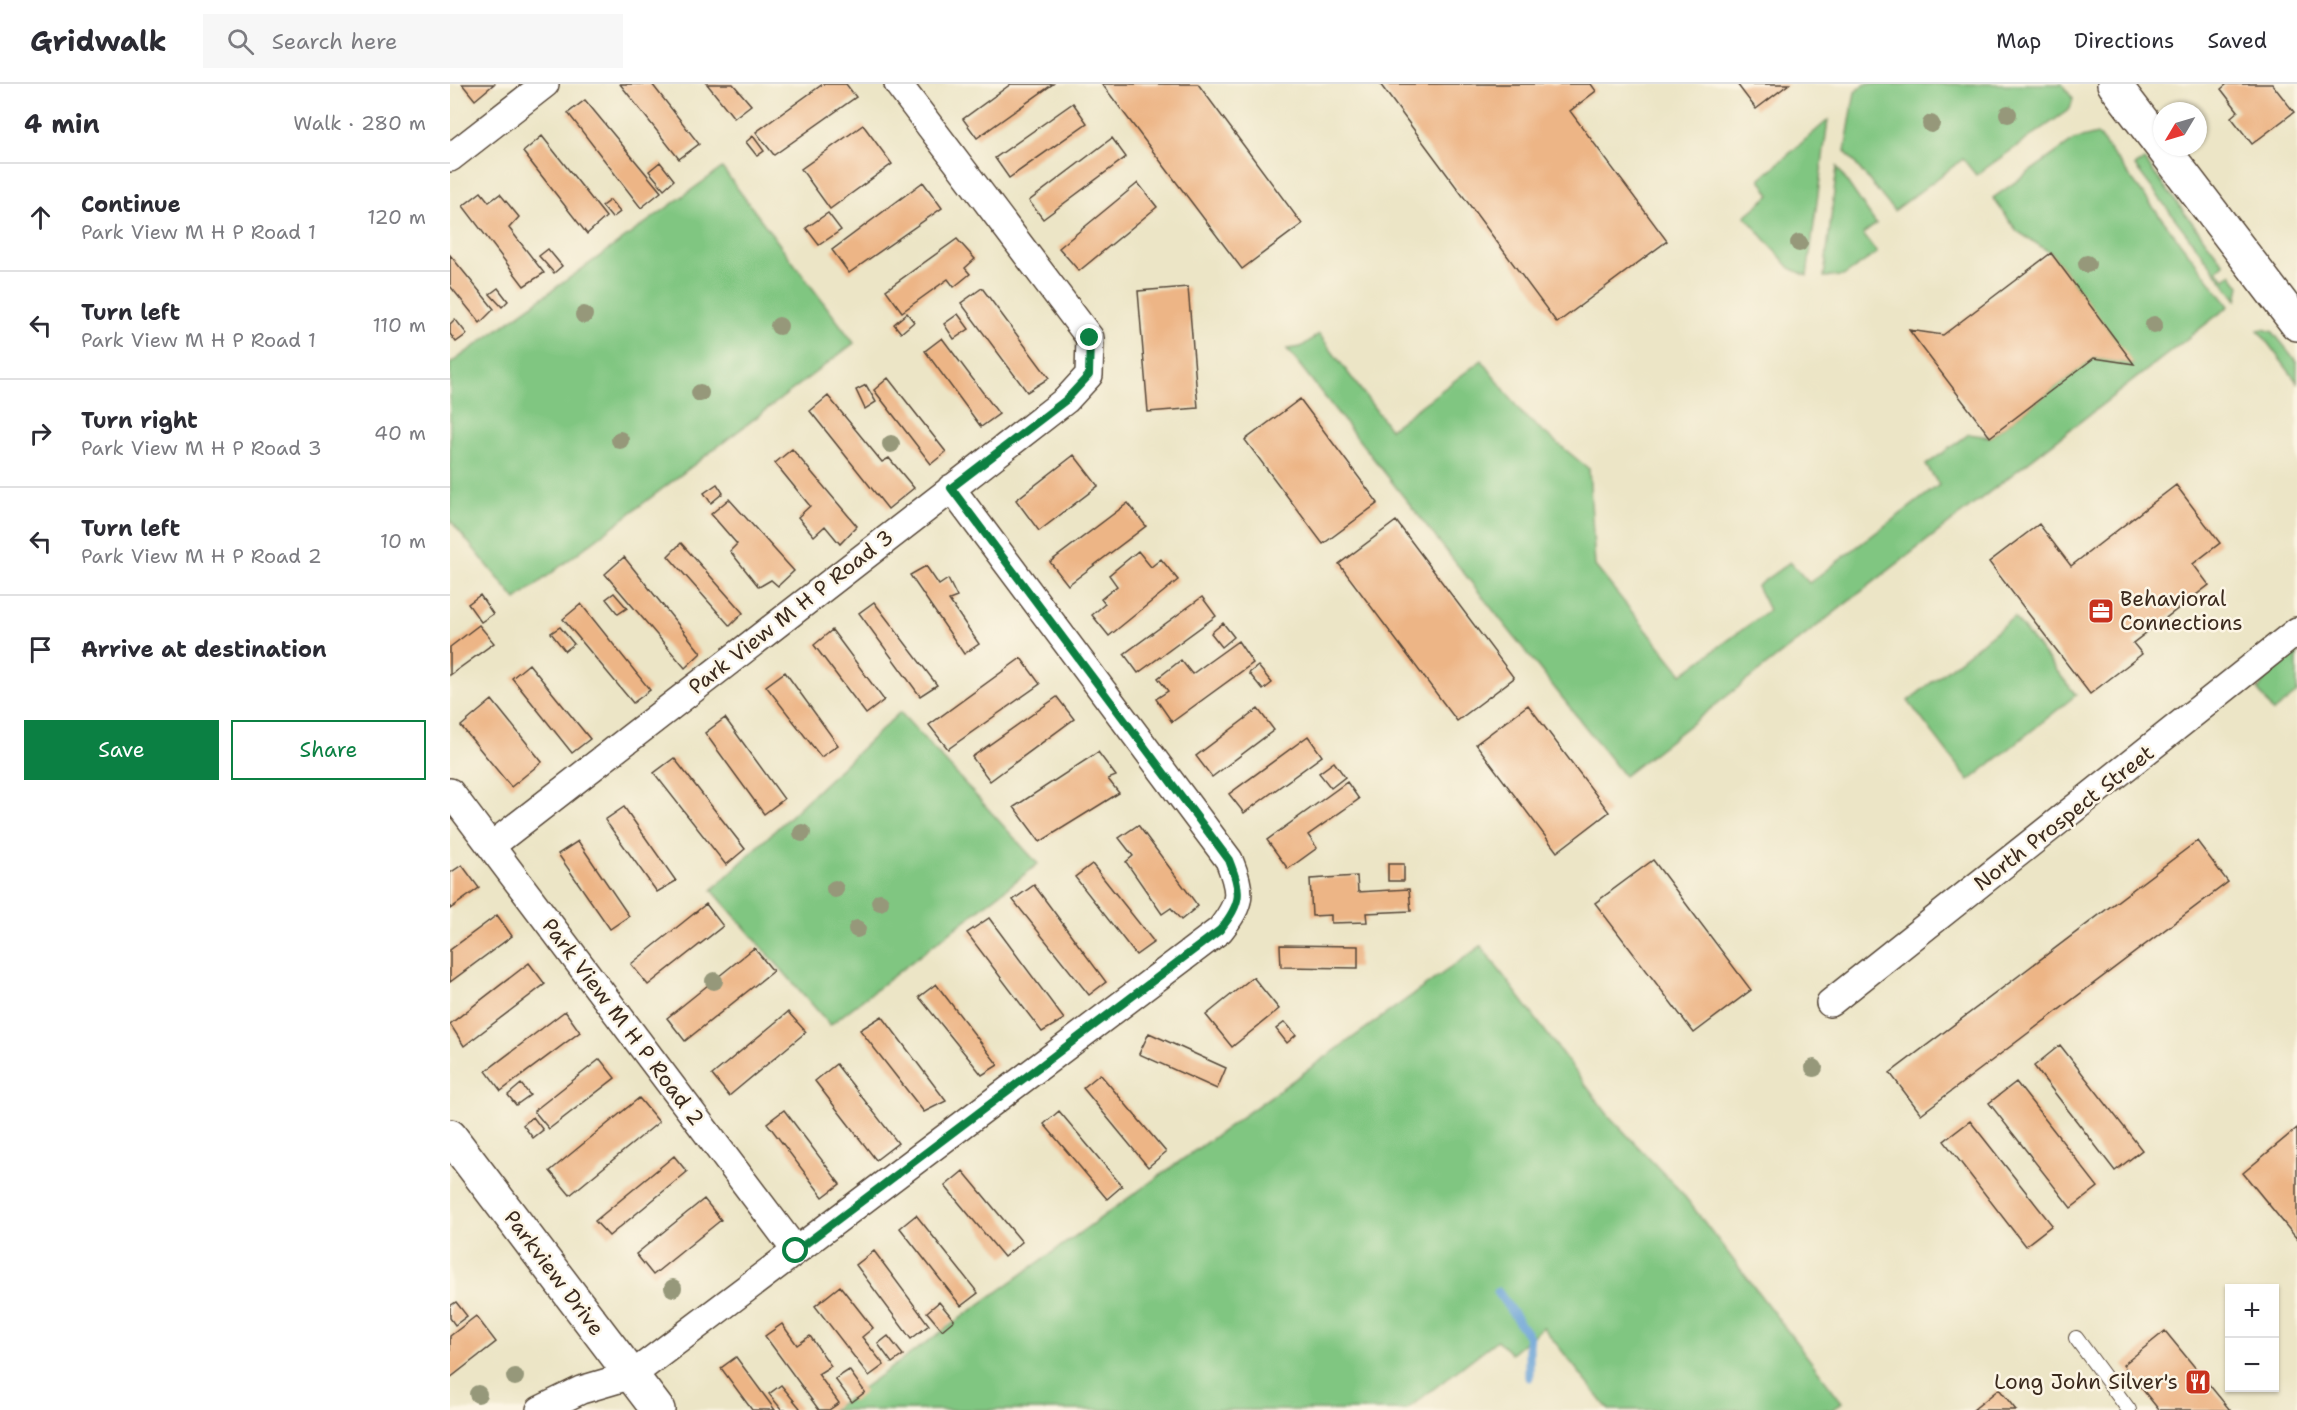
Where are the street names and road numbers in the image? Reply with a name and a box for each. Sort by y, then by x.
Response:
street label: Park View M H P Road 3 [683,523,899,701]
street label: North Prospect Street [1968,739,2160,897]
street label: Park View M H P Road 2 [536,913,710,1131]
street label: Parkview Drive [498,1205,610,1341]

